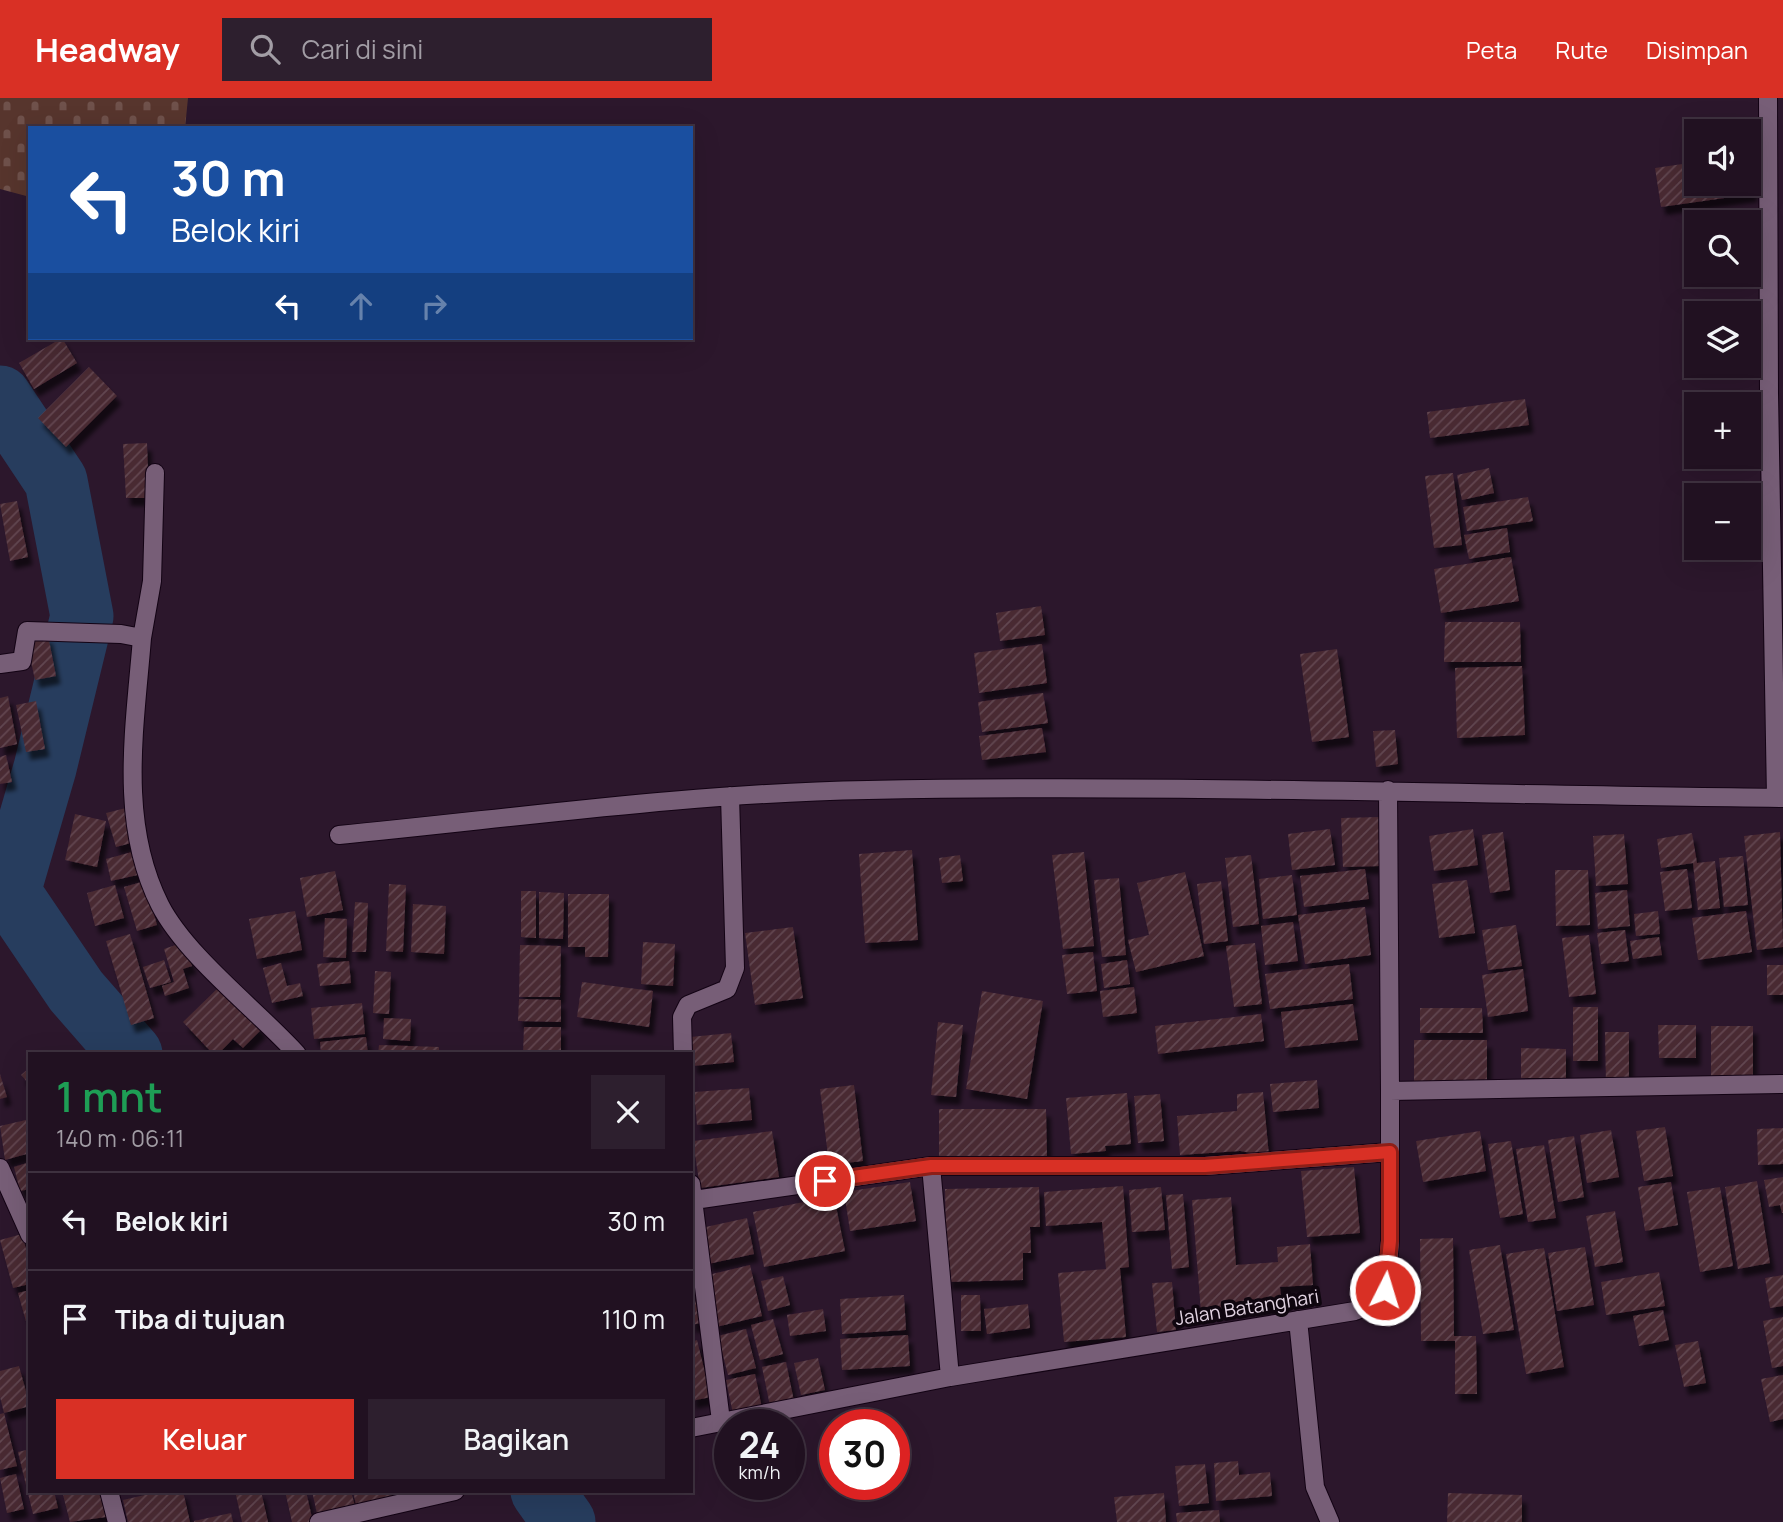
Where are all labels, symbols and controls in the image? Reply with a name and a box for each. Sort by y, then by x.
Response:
search box [222,18,712,81]
text: Headway [35,27,180,72]
icon: search [246,30,284,68]
text: Cari di sini [302,31,423,67]
text: Peta [1466,33,1517,66]
text: Rute [1555,33,1608,66]
text: Disimpan [1646,33,1748,66]
map controls [1684,119,1761,560]
button: sound [1684,119,1761,196]
text: 30 m [171,144,286,211]
icon: left [56,154,147,245]
text: Belok kiri [171,208,300,252]
button: search [1684,210,1761,287]
icon: left [269,287,307,325]
icon: ahead [342,287,380,325]
icon: right [415,287,453,325]
button: layers [1684,301,1761,378]
button: + [1684,392,1761,469]
button: − [1684,483,1761,560]
text: 1 mnt [56,1067,163,1125]
button: close [591,1075,665,1149]
text: 140 m · 06:11 [56,1122,184,1154]
pin [795,1151,855,1211]
icon: arrive [806,1162,844,1200]
icon: left [56,1202,94,1240]
text: Belok kiri [115,1203,229,1239]
text: 30 m [608,1203,665,1239]
position arrow [1348,1253,1422,1327]
street label: Jalan Batanghari [1173,1283,1321,1331]
icon: arrive [56,1300,94,1338]
text: Tiba di tujuan [115,1301,285,1337]
text: 110 m [602,1301,665,1337]
button: Keluar [56,1399,354,1479]
button: Bagikan [368,1399,665,1479]
speed limit sign: 30 [819,1409,910,1500]
text: 24 [739,1421,780,1469]
text: km/h [739,1460,780,1484]

